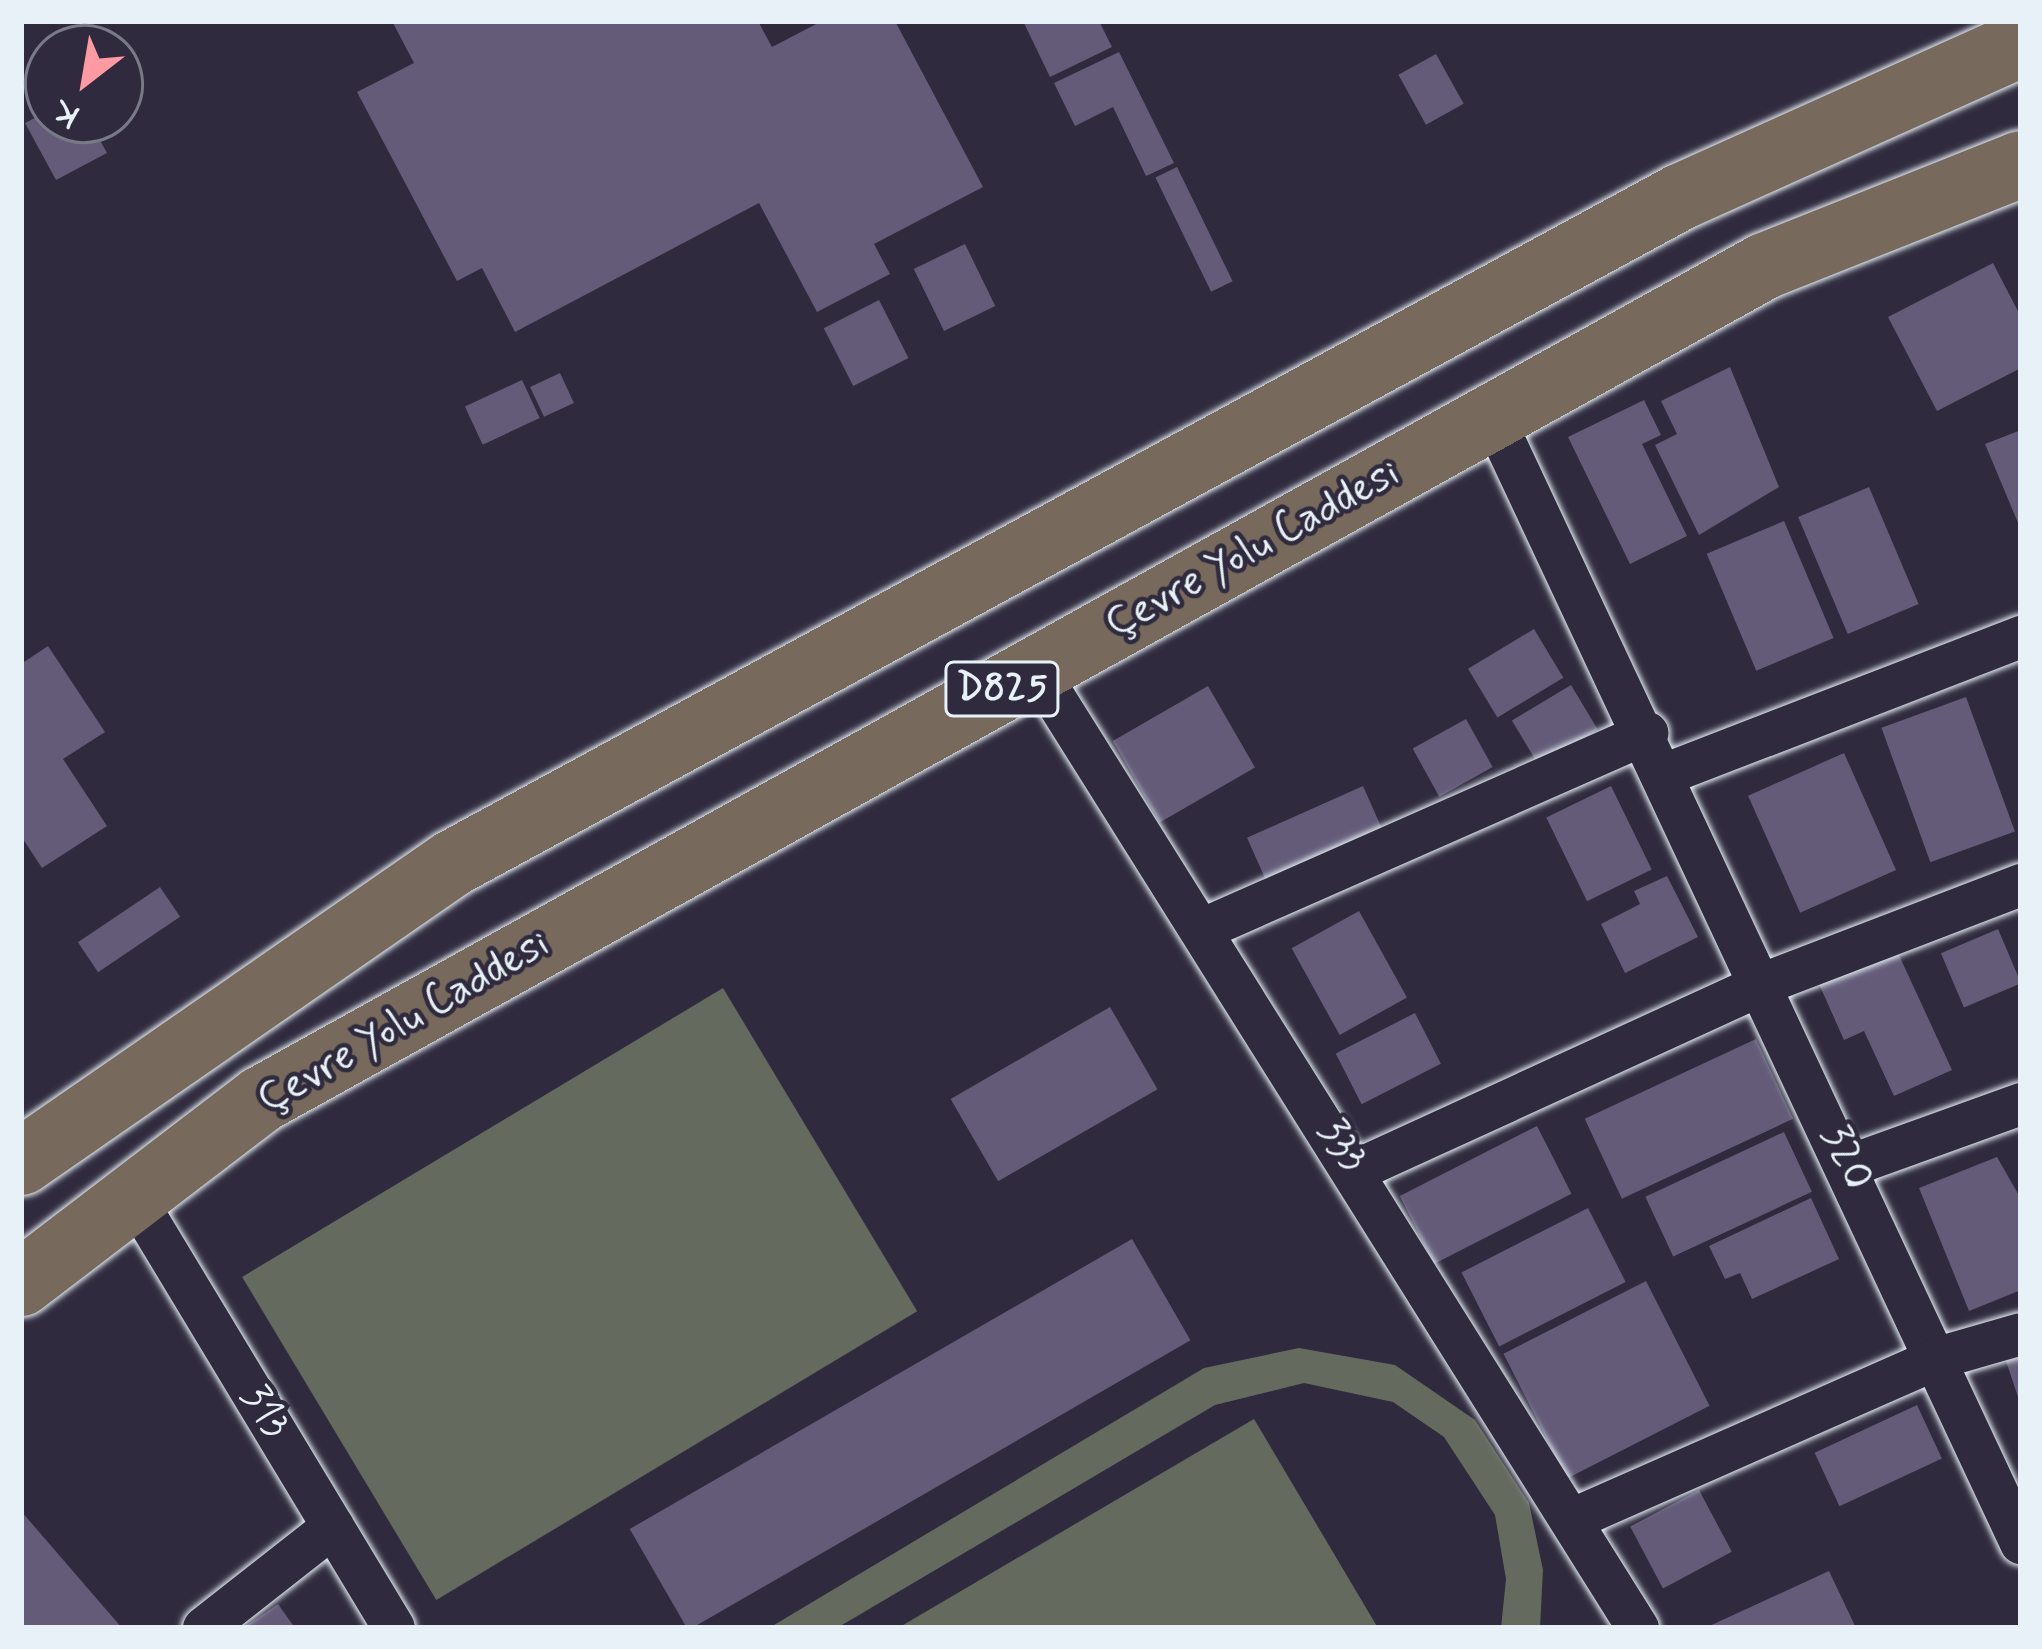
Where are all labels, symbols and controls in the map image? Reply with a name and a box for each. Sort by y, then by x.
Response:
north arrow [24,24,144,144]
text: K [46,87,88,137]
street label: Çevre Yolu Caddesi [1093,446,1413,654]
road number: D825 [942,656,1062,722]
street label: Çevre Yolu Caddesi [246,917,562,1129]
street label: 333 [1305,1110,1377,1182]
street label: 320 [1808,1117,1882,1199]
street label: 313 [228,1376,300,1448]

